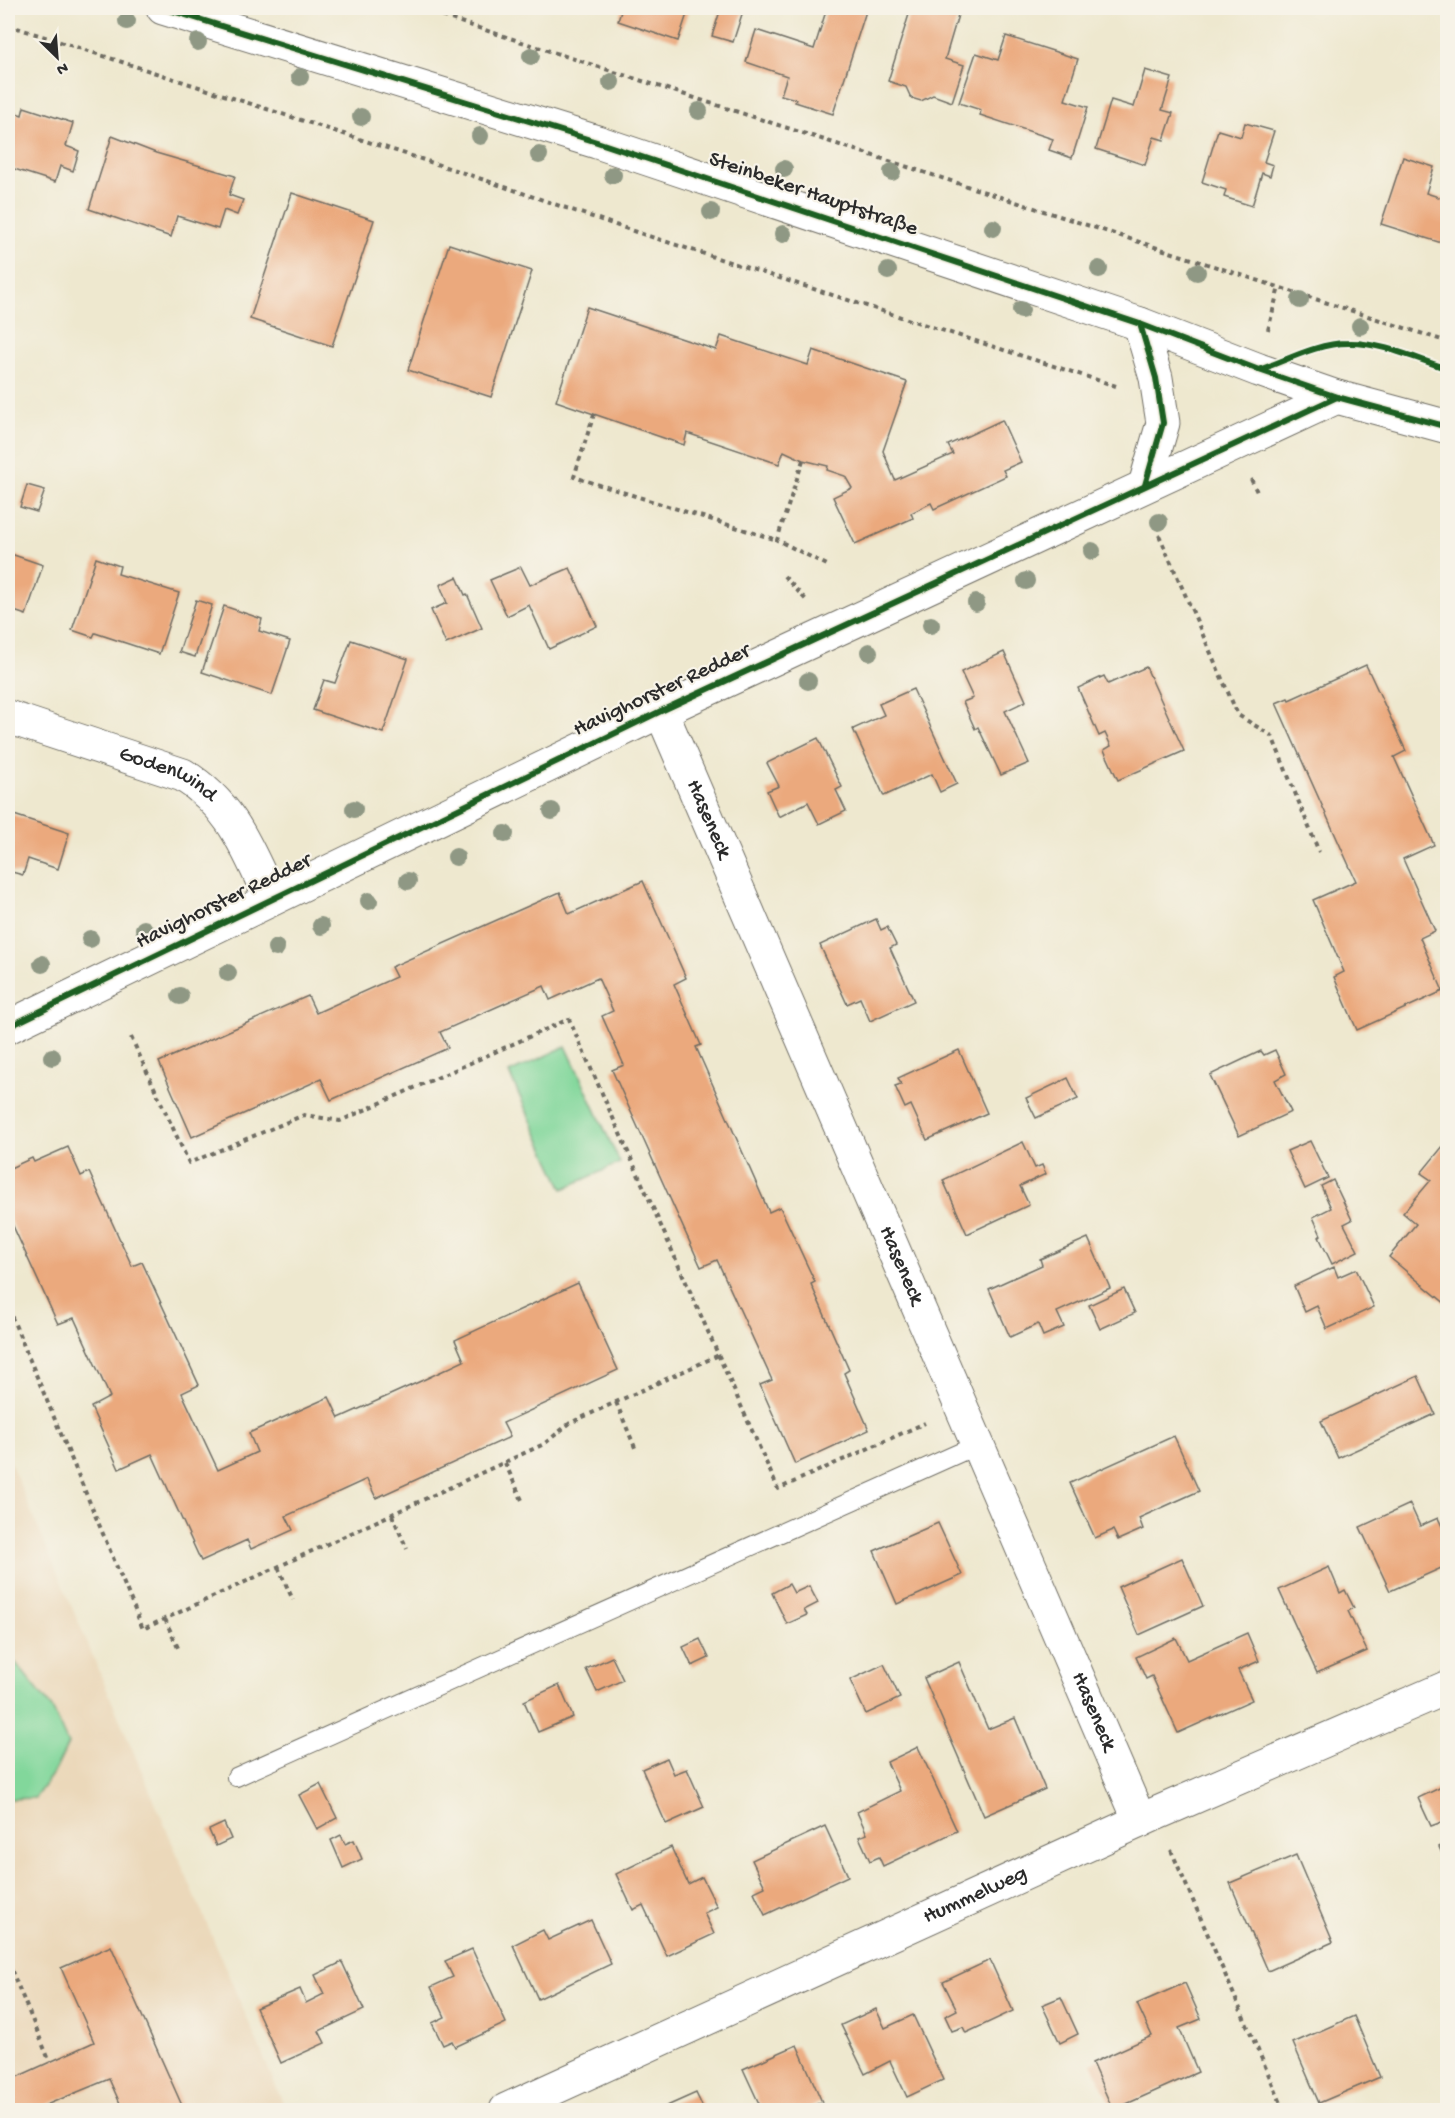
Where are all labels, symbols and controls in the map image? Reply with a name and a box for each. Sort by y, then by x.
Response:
north arrow [27,27,87,87]
text: N [53,57,71,78]
street label: Steinbeker Hauptstraße [705,147,922,243]
street label: Havighorster Redder [569,638,757,743]
street label: Godenwind [115,742,223,810]
street label: Haseneck [679,776,737,865]
street label: Havighorster Redder [132,847,318,956]
street label: Haseneck [872,1222,930,1311]
street label: Haseneck [1064,1668,1122,1757]
street label: Hummelweg [919,1861,1032,1931]

